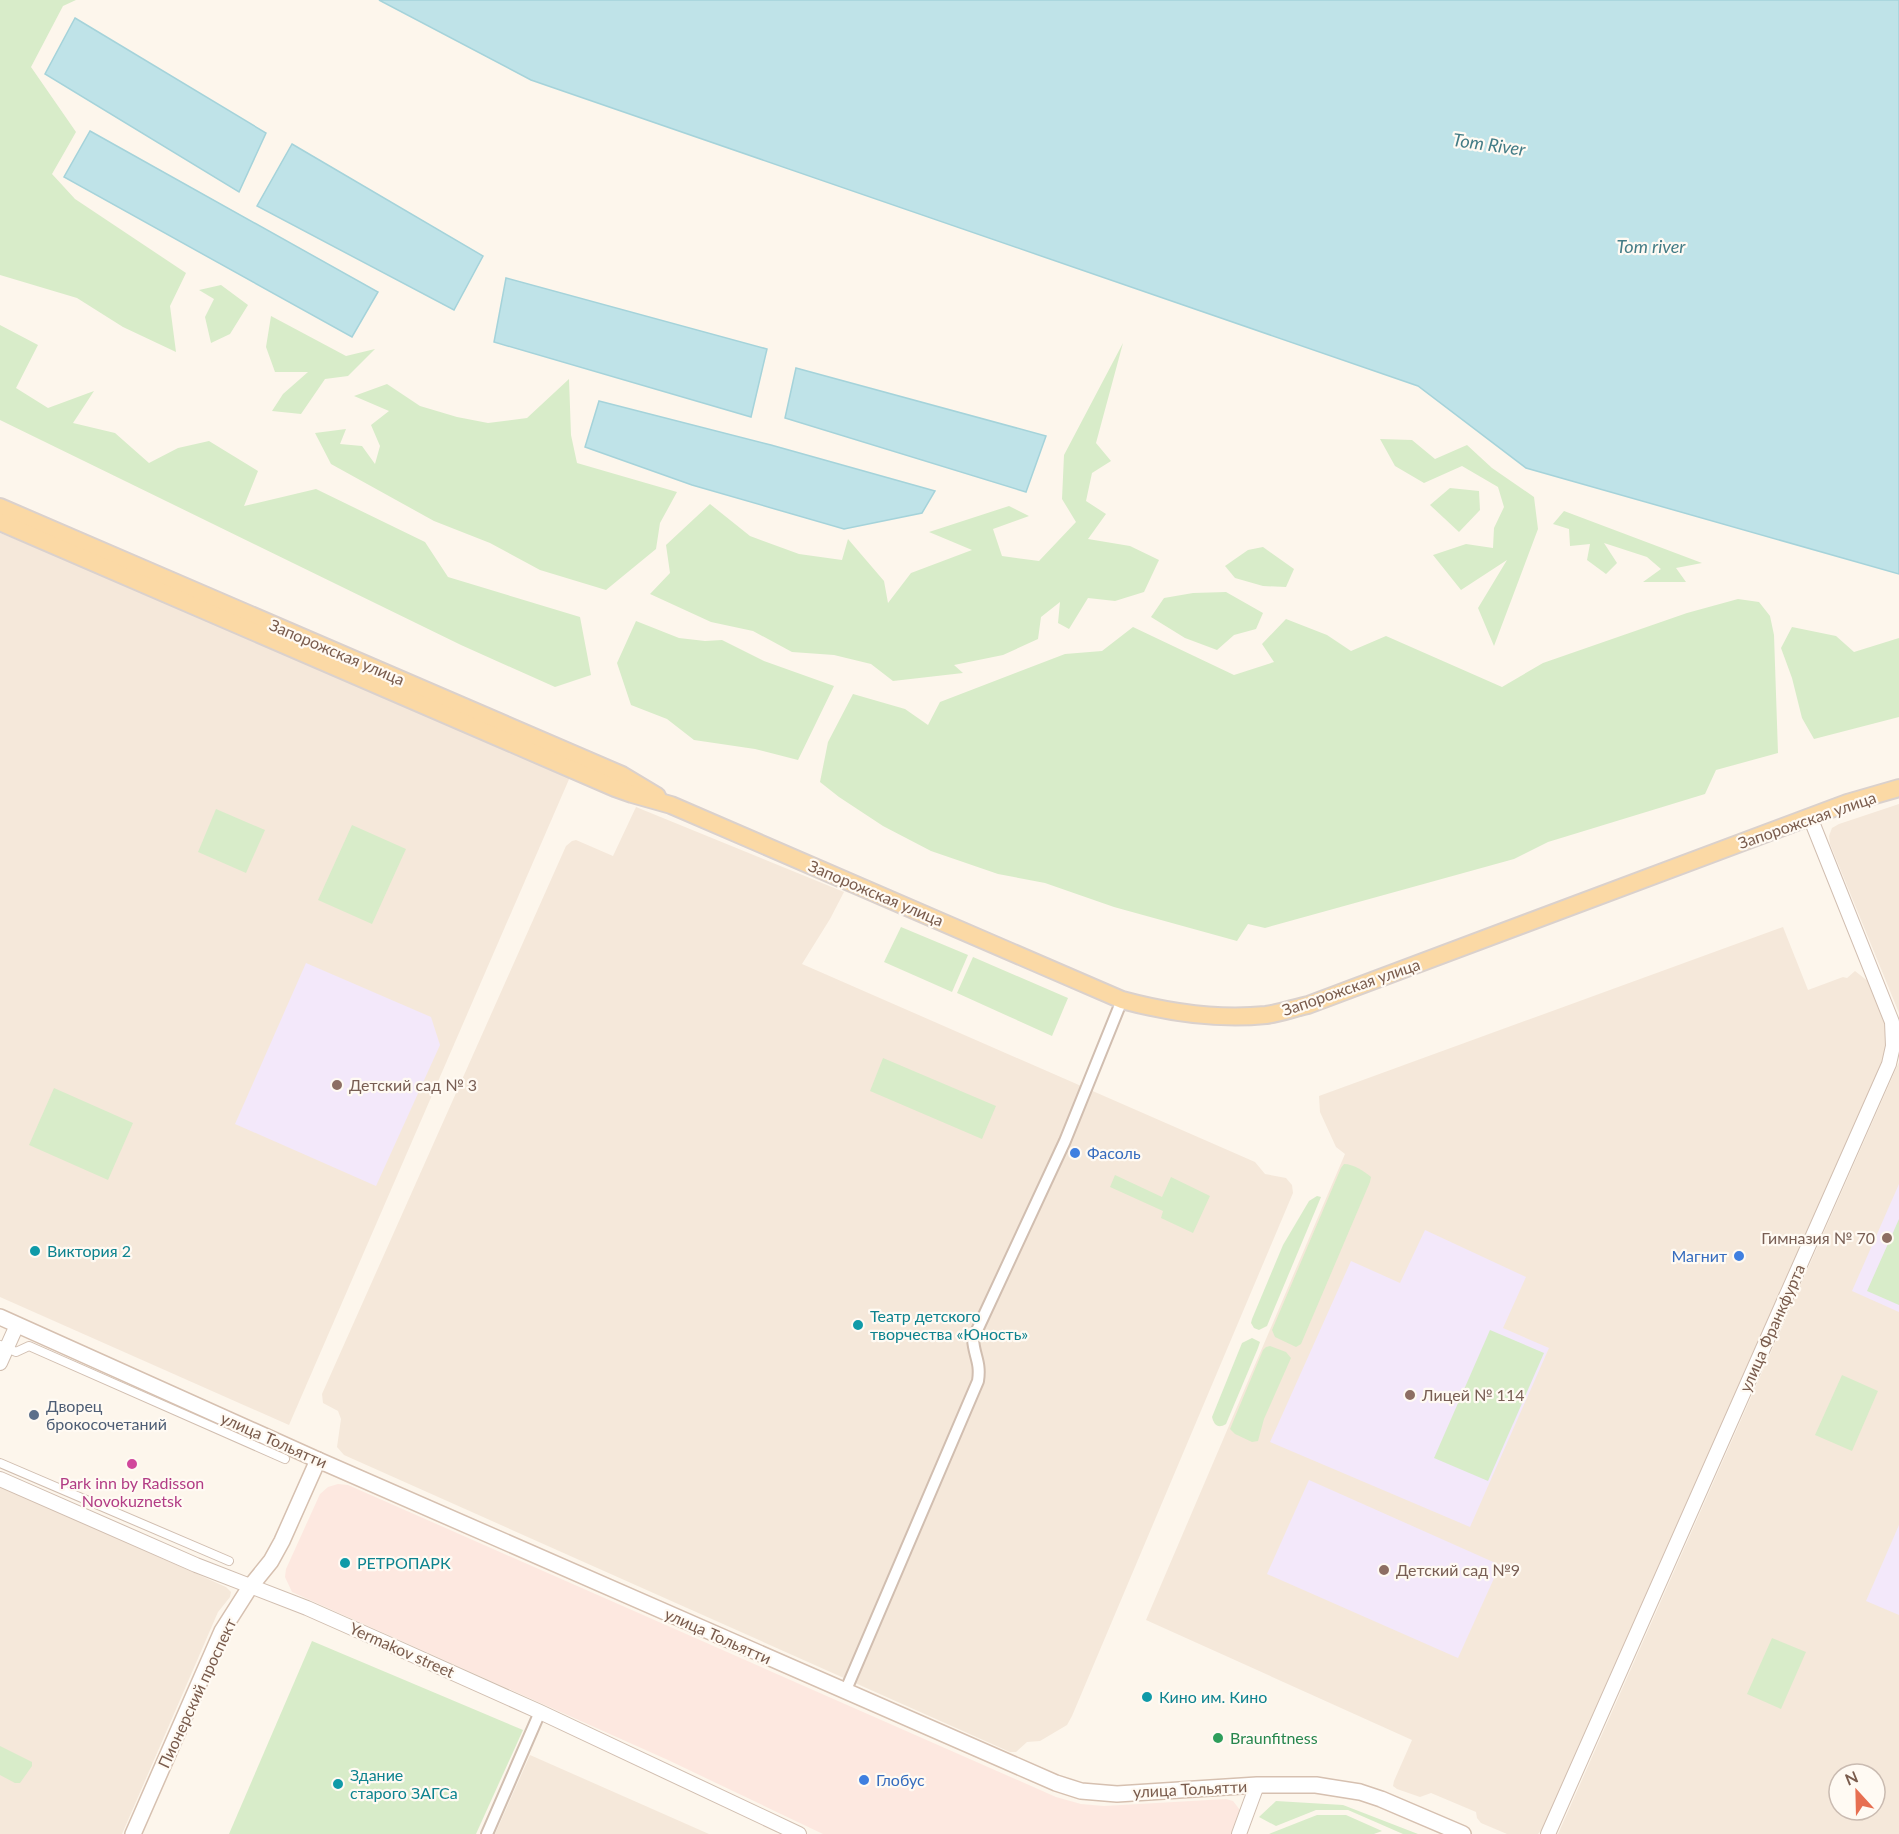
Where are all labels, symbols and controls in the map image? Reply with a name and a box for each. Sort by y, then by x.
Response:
water label: Tom River [1451,128,1528,160]
water label: Tom river [1616,235,1686,257]
street label: Запорожская улица [267,615,407,689]
street label: Запорожская улица [1735,787,1878,852]
street label: Запорожская улица [806,856,946,930]
street label: Запорожская улица [1279,954,1422,1019]
place label: Детский сад № 3 [349,1075,477,1094]
marker: Детский сад № 3 [330,1078,344,1092]
place label: Фасоль [1087,1143,1141,1162]
marker: Фасоль [1068,1146,1082,1160]
place label: Гимназия № 70 [1761,1228,1875,1247]
marker: Гимназия № 70 [1880,1231,1894,1245]
place label: Виктория 2 [47,1241,131,1260]
marker: Виктория 2 [28,1244,42,1258]
place label: Магнит [1672,1246,1727,1265]
marker: Магнит [1732,1249,1746,1263]
street label: улица Франкфурта [1735,1261,1808,1395]
place label: Театр детского творчества «Юность» [870,1306,1028,1343]
marker: Театр детского творчества «Юность» [851,1318,865,1332]
place label: Лицей № 114 [1421,1385,1524,1404]
marker: Лицей № 114 [1403,1388,1417,1402]
place label: Дворец брокосочетаний [46,1396,167,1433]
marker: Дворец брокосочетаний [27,1408,41,1422]
street label: улица Тольятти [218,1408,330,1471]
marker: Park inn by Radisson Novokuznetsk [125,1457,139,1471]
place label: Park inn by Radisson Novokuznetsk [60,1473,204,1510]
place label: РЕТРОПАРК [357,1553,451,1572]
marker: РЕТРОПАРК [338,1556,352,1570]
place label: Детский сад №9 [1396,1560,1520,1579]
marker: Детский сад №9 [1377,1563,1391,1577]
street label: улица Тольятти [662,1604,774,1667]
street label: Пионерский проспект [153,1615,240,1771]
street label: Yermakov street [347,1618,458,1681]
place label: Кино им. Кино [1159,1687,1267,1706]
marker: Кино им. Кино [1140,1690,1154,1704]
place label: Braunfitness [1230,1728,1318,1747]
marker: Braunfitness [1211,1731,1225,1745]
north arrow [1827,1762,1887,1822]
place label: Здание старого ЗАГСа [350,1765,458,1802]
text: N [1842,1767,1860,1789]
place label: Глобус [876,1770,925,1789]
marker: Глобус [857,1773,871,1787]
street label: улица Тольятти [1132,1776,1248,1801]
marker: Здание старого ЗАГСа [331,1777,345,1791]

